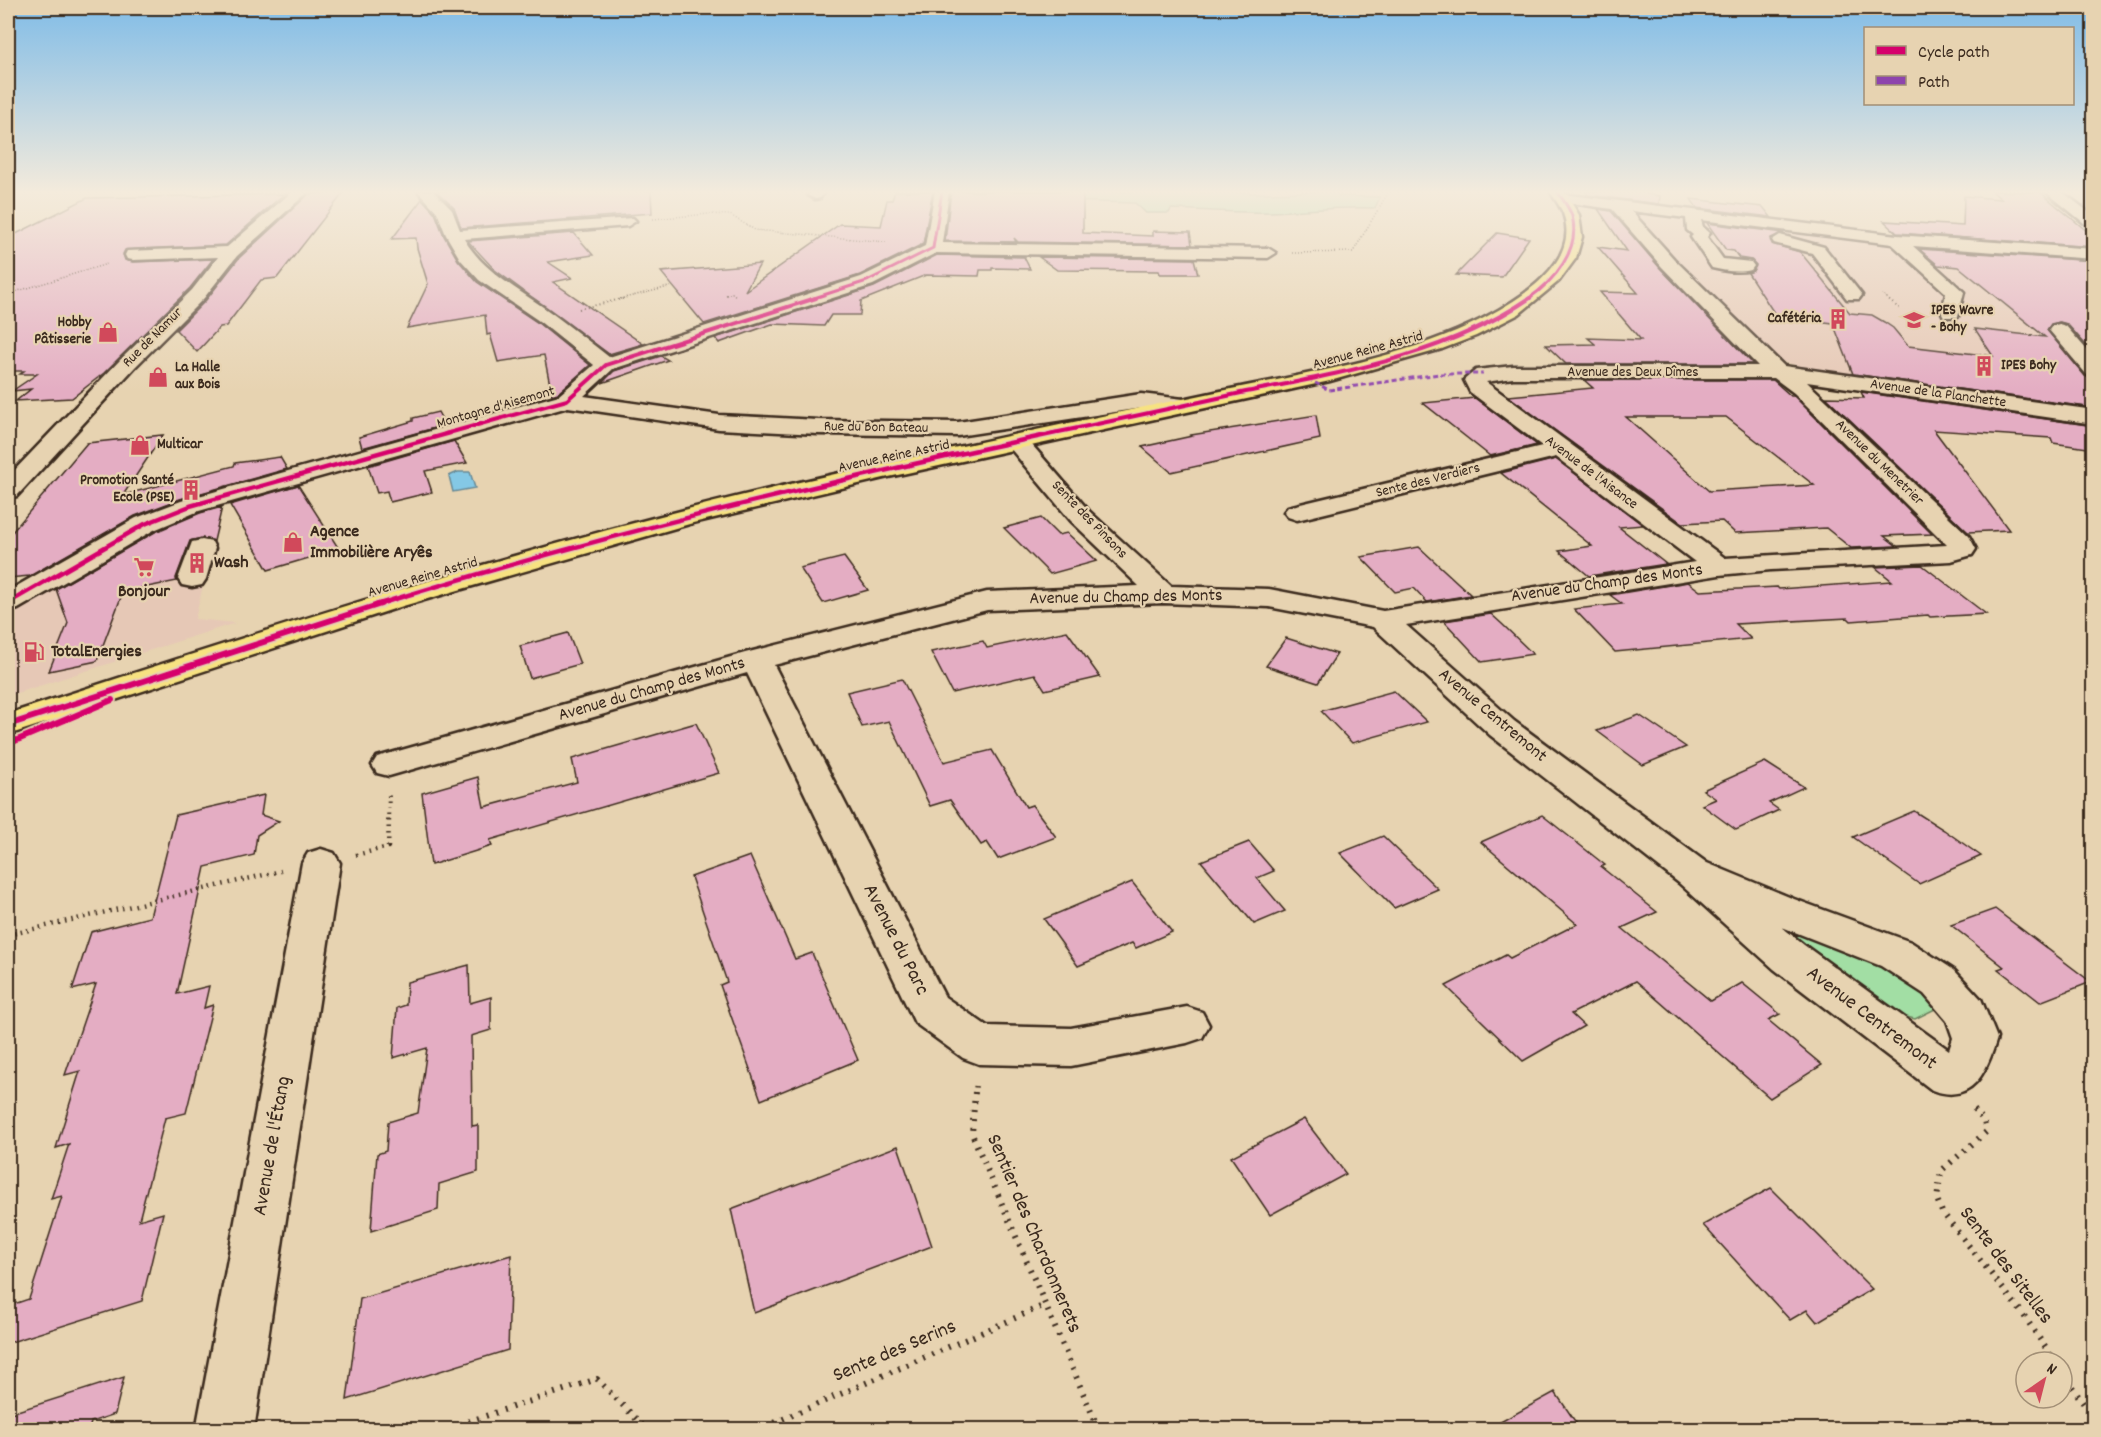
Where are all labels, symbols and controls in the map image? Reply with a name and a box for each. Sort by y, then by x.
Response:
legend [1864,27,2074,105]
text: Cycle path [1918,41,1989,66]
text: Path [1918,71,1950,96]
place label: IPES Wavre - Bohy [1931,300,1994,339]
street label: Rue de Namur [118,302,189,373]
building icon: Cafétéria [1826,307,1850,331]
place label: Cafétéria [1767,308,1822,330]
school or university icon: IPES Wavre - Bohy [1902,308,1926,332]
place label: Hobby Pâtisserie [34,312,92,351]
shop icon: Hobby Pâtisserie [96,320,120,344]
street label: Avenue Reine Astrid [1310,326,1426,376]
building icon: IPES Bohy [1972,354,1996,378]
place label: IPES Bohy [2001,355,2057,377]
place label: La Halle aux Bois [175,357,220,396]
street label: Avenue des Deux Dîmes [1567,362,1699,384]
shop icon: La Halle aux Bois [146,365,170,389]
street label: Avenue de la Planchette [1869,374,2008,414]
street label: Montagne d'Aisemont [434,381,558,435]
street label: Avenue du Menetrier [1830,415,1929,512]
street label: Rue du Bon Bateau [823,416,929,440]
street label: Avenue de l'Aisance [1540,431,1643,516]
shop icon: Multicar [128,433,152,457]
place label: Multicar [157,434,203,456]
street label: Avenue Reine Astrid [836,434,952,480]
street label: Sente des Verdiers [1374,457,1482,505]
place label: Promotion Santé Ecole (PSE) [80,470,175,509]
street label: Sente des Pinsons [1046,476,1132,564]
building icon: Promotion Santé Ecole (PSE) [179,478,203,502]
place label: Agence Immobilière Aryês [310,520,433,566]
shop icon: Agence Immobilière Aryês [281,530,305,554]
building icon: Wash [185,551,209,575]
place label: Wash [214,551,249,576]
street label: Avenue Reine Astrid [365,552,481,604]
supermarket icon: Bonjour [132,555,156,579]
street label: Avenue du Champ des Monts [1510,558,1704,610]
place label: Bonjour [118,580,170,605]
street label: Avenue du Champ des Monts [1029,584,1223,612]
fuel station icon: TotalEnergies [22,640,46,664]
place label: TotalEnergies [51,640,142,665]
street label: Avenue du Champ des Monts [556,651,748,729]
street label: Avenue Centremont [1432,663,1552,769]
street label: Avenue du Parc [854,879,936,1001]
street label: Avenue Centremont [1799,960,1943,1079]
street label: Avenue de l'Étang [246,1074,300,1218]
street label: Sentier des Chardonnerets [977,1130,1089,1338]
street label: Sente des Sitelles [1951,1201,2059,1331]
street label: Sente des Serins [829,1313,961,1391]
north arrow [2014,1350,2074,1410]
text: N [2041,1358,2061,1382]

